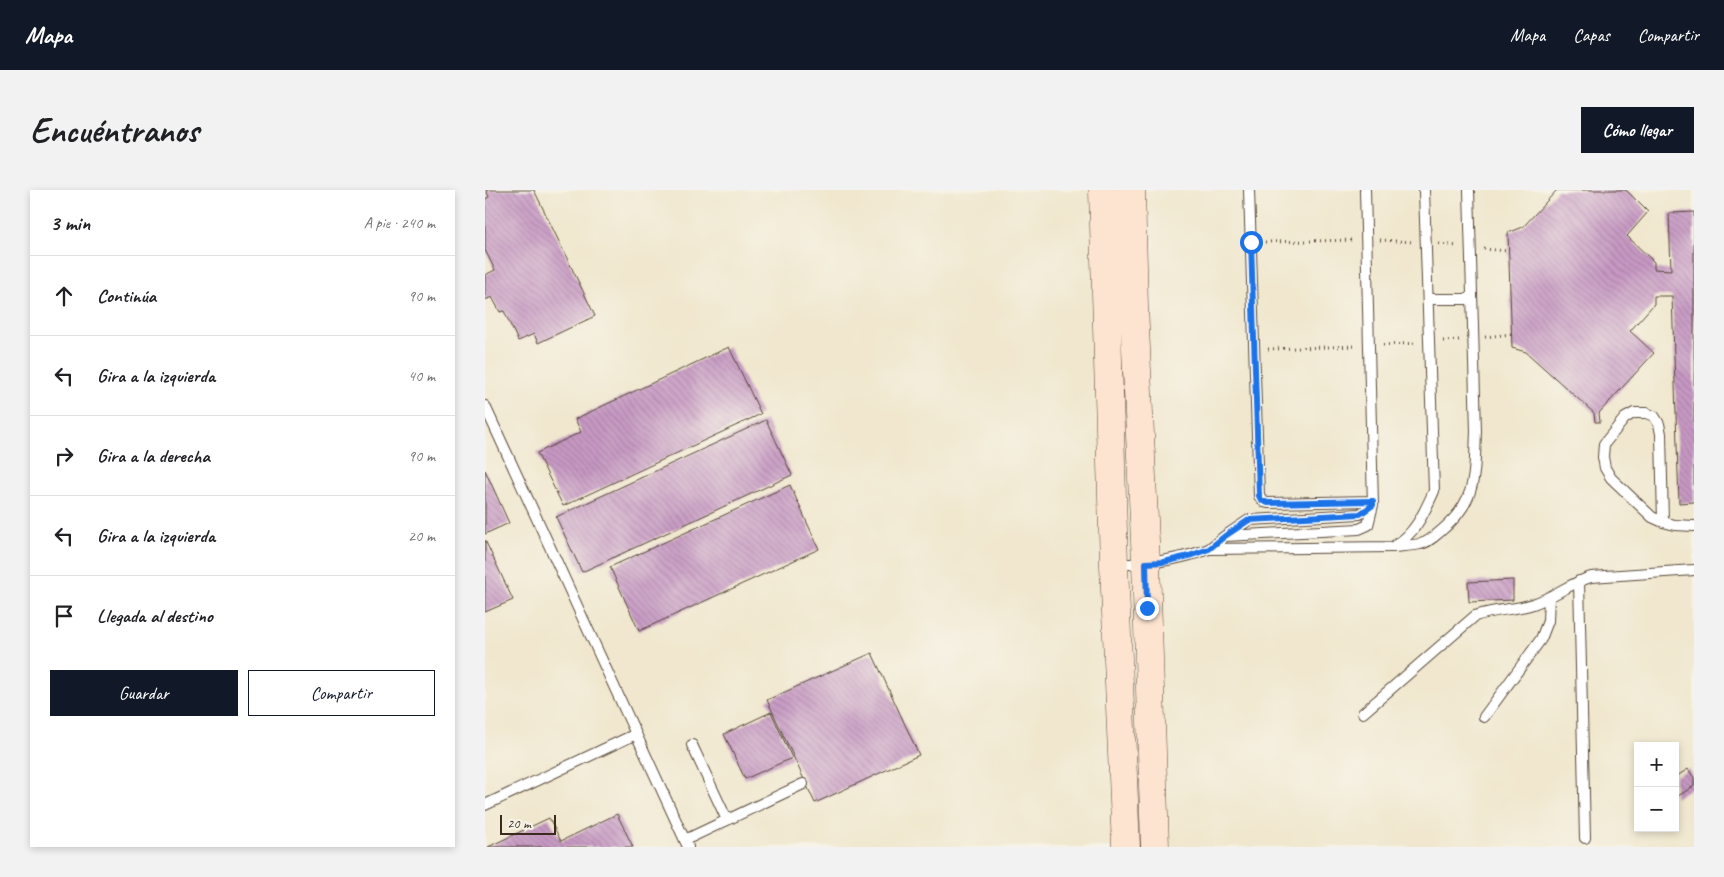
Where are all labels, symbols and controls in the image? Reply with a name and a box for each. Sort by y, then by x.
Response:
text: Mapa [25,20,72,50]
text: Mapa [1510,24,1545,46]
text: Capas [1573,24,1610,46]
text: Compartir [1638,24,1699,46]
button: Cómo llegar [1581,107,1694,153]
text: Encuéntranos [30,108,199,153]
text: 3 min [50,210,90,236]
text: A pie · 240 m [364,213,435,233]
route start [1240,231,1263,254]
icon: ahead [50,282,78,310]
text: Continúa [97,284,156,308]
text: 90 m [408,286,435,306]
icon: left [50,362,78,390]
text: Gira a la izquierda [97,364,215,388]
text: 40 m [408,366,435,386]
icon: right [50,442,78,470]
text: Gira a la derecha [97,444,210,468]
text: 90 m [408,446,435,466]
icon: left [50,522,78,550]
text: Gira a la izquierda [97,524,215,548]
text: 20 m [408,526,435,546]
route end [1136,597,1159,620]
icon: arrive [50,602,78,630]
text: Llegada al destino [97,604,213,628]
button: Guardar [50,670,238,716]
button: Compartir [248,670,435,716]
map controls [1634,742,1679,832]
button: + [1634,742,1679,787]
button: − [1634,787,1679,832]
scale bar [500,812,556,835]
text: 20 m [507,815,531,832]

